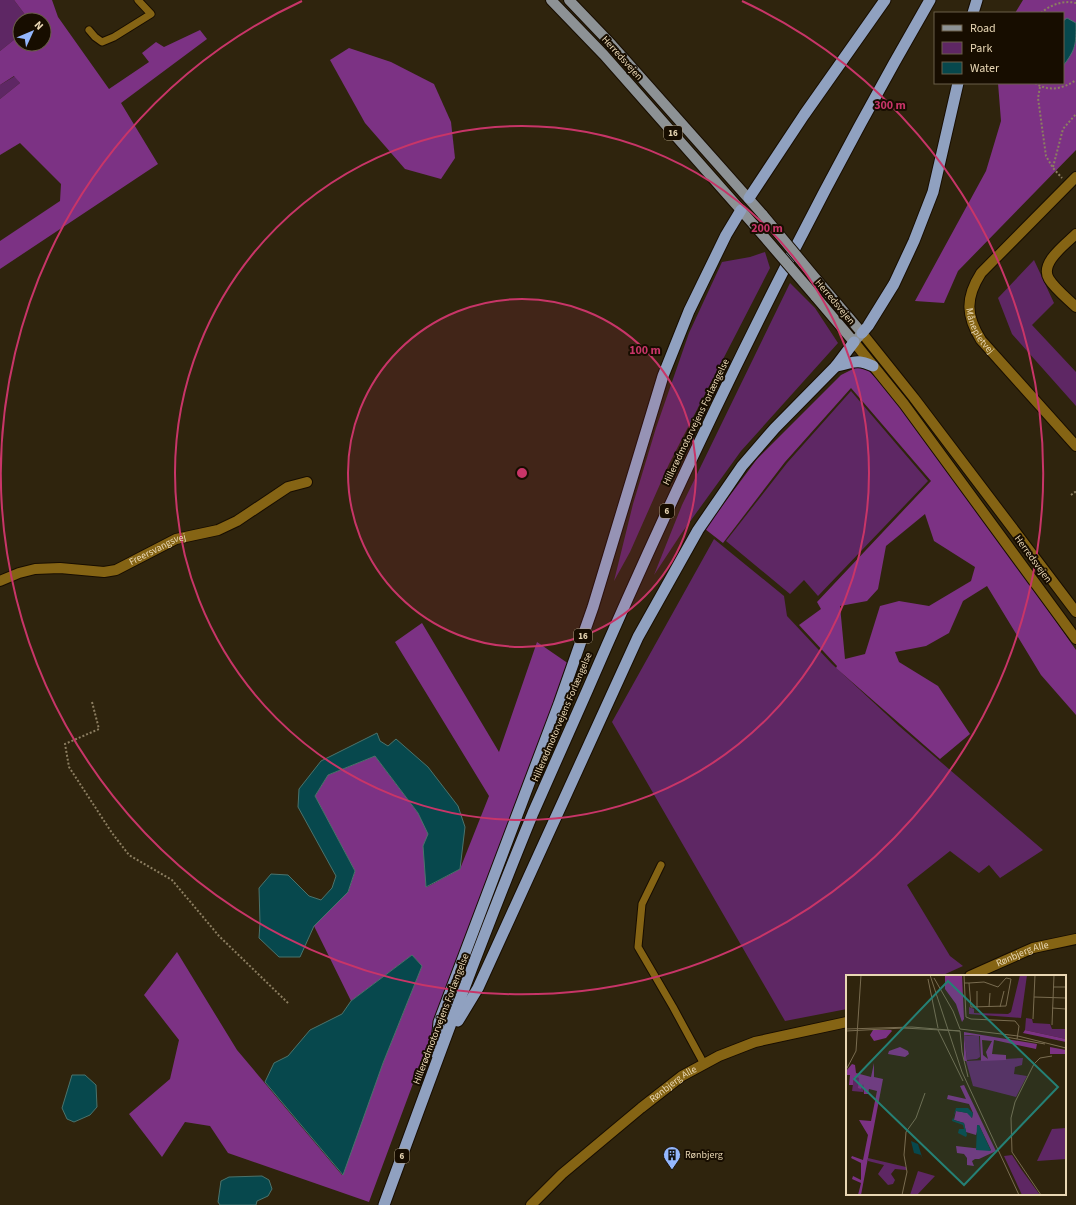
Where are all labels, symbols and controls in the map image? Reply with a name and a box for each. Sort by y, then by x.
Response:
north arrow [12,12,52,52]
legend [934,12,1064,84]
text: N [31,18,47,33]
text: Road [970,20,996,37]
street label: Herredsvejen [598,33,646,83]
text: Park [970,40,992,57]
text: Water [970,60,1000,77]
text: 300 m [874,97,906,114]
road number: 16 [664,126,682,140]
text: 200 m [751,220,783,237]
street label: Herredsvejen [812,276,858,328]
street label: Månepletvej [962,307,997,357]
text: 100 m [629,342,661,359]
street label: Hillerødmotorvejens Forlængelse [659,356,733,488]
centre of rings [515,466,529,480]
road number: 6 [660,504,674,518]
street label: Freersvangsvej [127,530,187,569]
street label: Herredsvejen [1011,532,1055,586]
road number: 16 [574,629,592,643]
street label: Hillerødmotorvejens Forlængelse [528,650,596,784]
street label: Rønbjerg Alle [994,938,1050,971]
street label: Hillerødmotorvejens Forlængelse [410,952,472,1086]
inset map [846,975,1066,1195]
street label: Rønbjerg Alle [647,1062,699,1106]
building icon: Rønbjerg [662,1145,682,1170]
place label: Rønbjerg [685,1148,723,1162]
road number: 6 [395,1149,409,1163]

